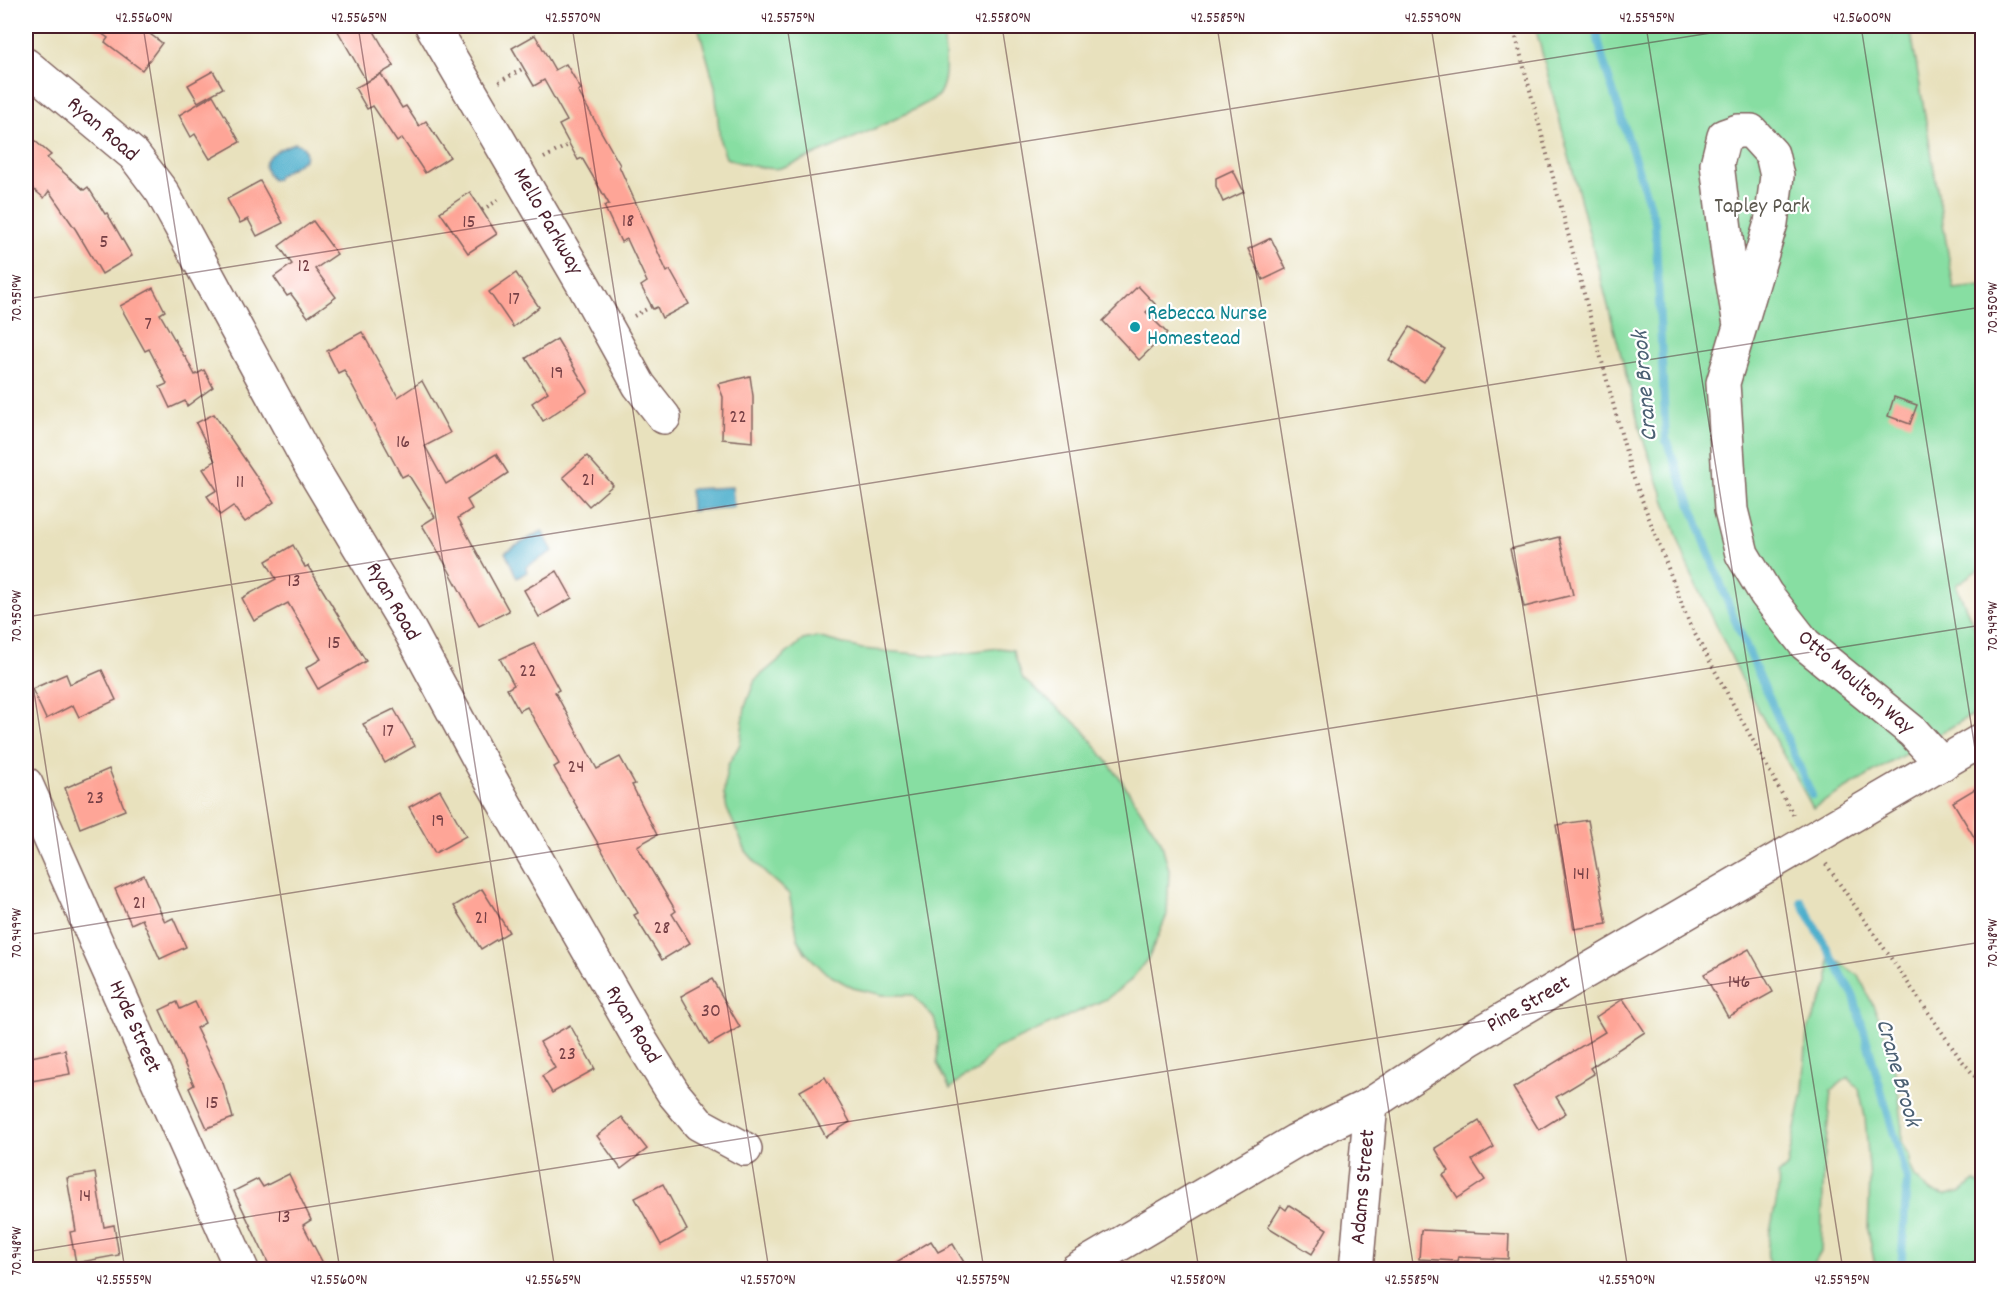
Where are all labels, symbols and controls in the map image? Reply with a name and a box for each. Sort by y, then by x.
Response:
text: 42.5560°N [116,8,172,30]
text: 42.5565°N [331,8,387,30]
text: 42.5570°N [545,8,601,30]
text: 42.5575°N [761,8,815,30]
text: 42.5580°N [975,8,1031,30]
text: 42.5585°N [1191,8,1245,30]
text: 42.5590°N [1405,8,1461,30]
text: 42.5595°N [1619,8,1675,30]
text: 42.5600°N [1833,8,1891,30]
street label: Ryan Road [59,90,145,170]
street label: Mello Parkway [504,163,591,282]
park label: Tapley Park [1714,192,1810,223]
house number: 18 [622,208,634,236]
house number: 15 [462,209,476,237]
house number: 5 [99,229,109,257]
house number: 12 [297,253,311,281]
text: 70.951°W [7,274,29,321]
text: 70.950°W [1983,282,2005,334]
house number: 17 [508,286,520,314]
place label: Rebecca Nurse Homestead [1147,299,1267,355]
house number: 7 [144,311,152,339]
marker: Rebecca Nurse Homestead [1128,320,1142,334]
water label: Crane Brook [1624,327,1668,443]
house number: 19 [550,360,564,388]
house number: 22 [729,404,747,432]
house number: 16 [396,429,410,457]
house number: 21 [581,467,595,495]
house number: 11 [236,469,244,497]
street label: Ryan Road [357,557,427,647]
house number: 13 [287,568,301,596]
text: 70.950°W [7,590,29,642]
text: 70.949°W [1983,601,2005,651]
street label: Otto Moulton Way [1790,623,1921,743]
house number: 15 [327,630,341,658]
house number: 22 [519,658,537,686]
house number: 17 [382,718,394,746]
house number: 24 [567,754,585,782]
house number: 23 [86,785,104,813]
house number: 19 [431,808,445,836]
house number: 141 [1572,861,1590,889]
house number: 21 [132,890,146,918]
house number: 21 [474,905,488,933]
text: 70.949°W [7,908,29,958]
house number: 28 [654,915,670,943]
text: 70.948°W [1983,918,2005,967]
street label: Pine Street [1481,968,1577,1042]
house number: 146 [1728,969,1750,997]
street label: Hyde Street [100,976,168,1078]
street label: Ryan Road [596,980,668,1070]
house number: 30 [701,998,721,1026]
water label: Crane Brook [1865,1015,1929,1133]
house number: 23 [558,1041,576,1069]
house number: 15 [205,1090,219,1118]
street label: Adams Street [1344,1128,1384,1246]
house number: 14 [79,1183,91,1211]
house number: 13 [277,1204,291,1232]
text: 70.948°W [7,1226,29,1275]
text: 42.5555°N [96,1270,152,1292]
text: 42.5560°N [311,1270,367,1292]
text: 42.5565°N [525,1270,581,1292]
text: 42.5570°N [740,1270,796,1292]
text: 42.5575°N [956,1270,1010,1292]
text: 42.5580°N [1170,1270,1226,1292]
text: 42.5585°N [1385,1270,1439,1292]
text: 42.5590°N [1599,1270,1655,1292]
text: 42.5595°N [1814,1270,1870,1292]

